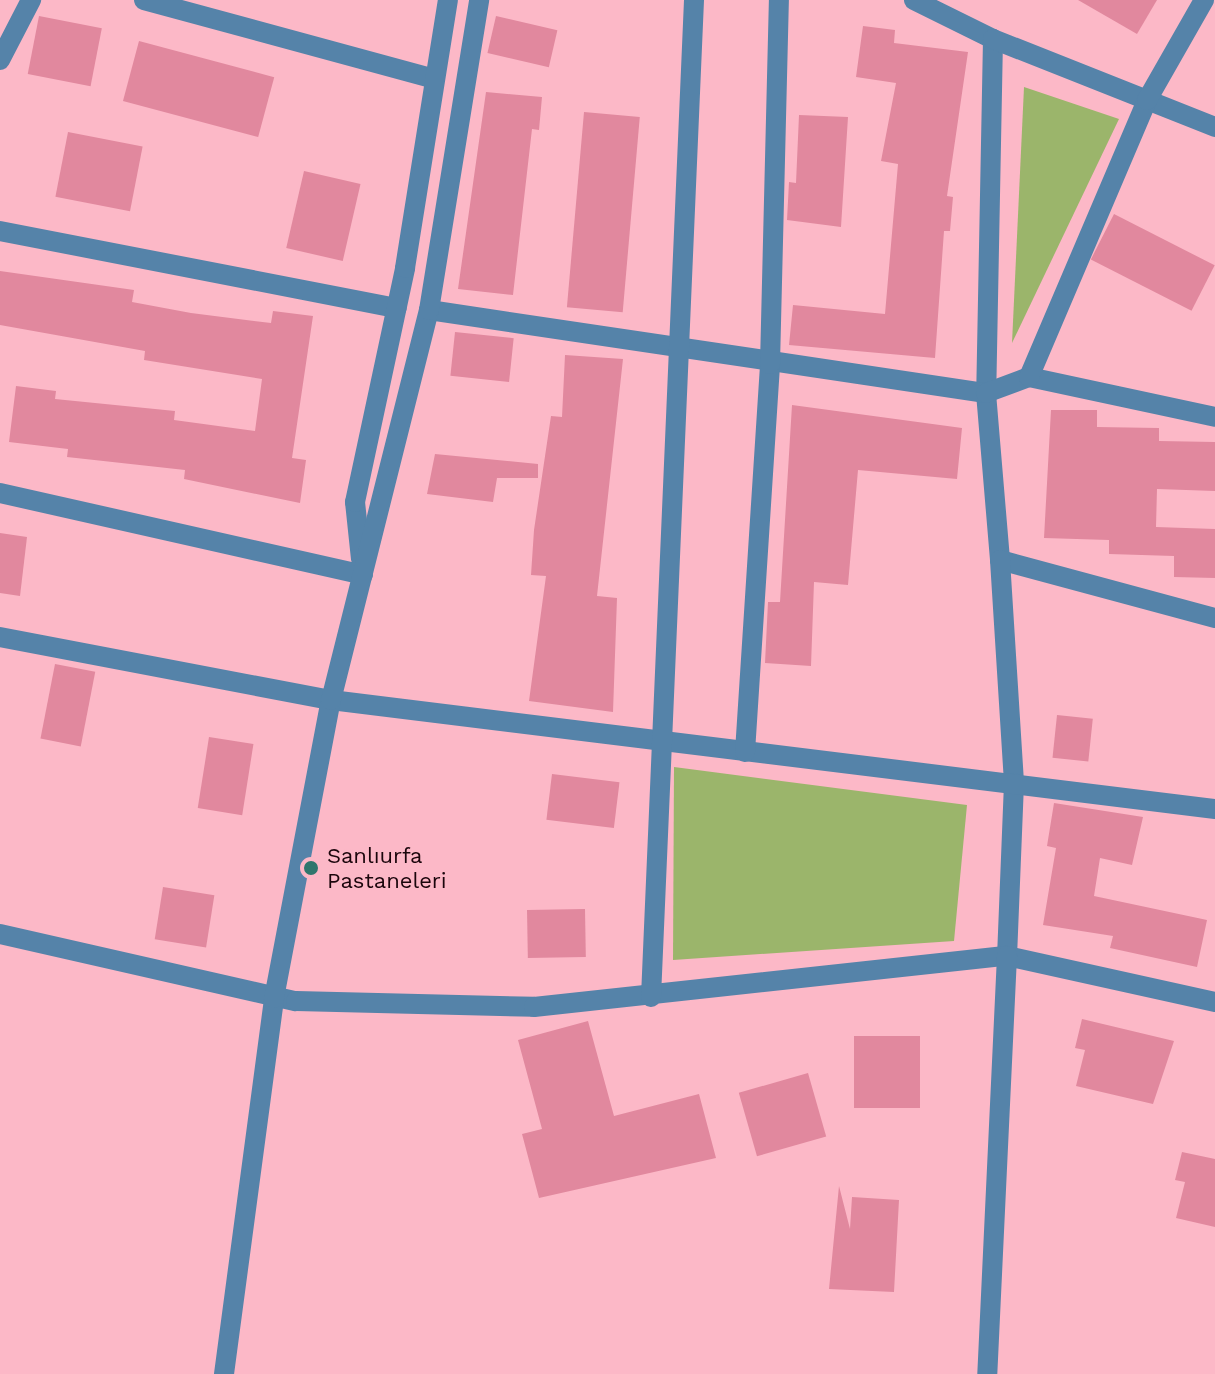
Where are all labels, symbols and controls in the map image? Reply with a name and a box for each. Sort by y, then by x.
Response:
place label: Sanlıurfa Pastaneleri [327,842,447,894]
marker: Sanlıurfa Pastaneleri [302,859,320,877]

